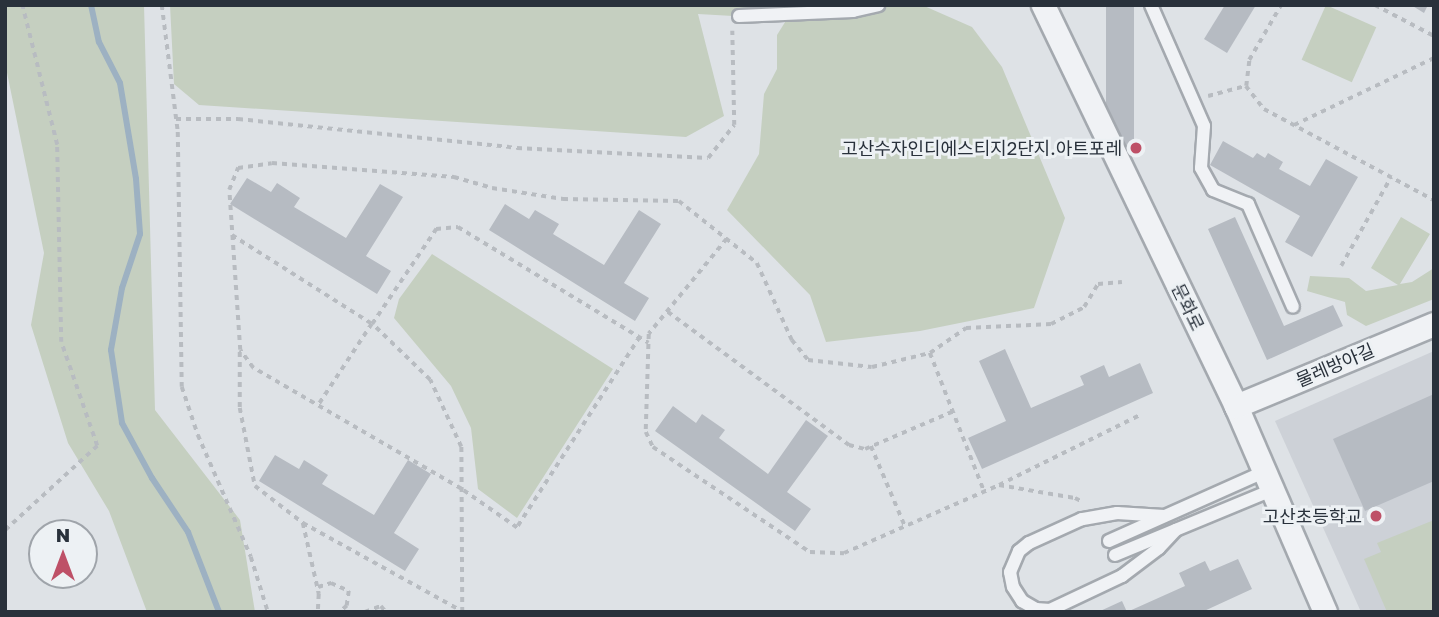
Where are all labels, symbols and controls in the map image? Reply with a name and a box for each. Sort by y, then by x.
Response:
place label: 고산수자인디에스티지2단지.아트포레 [841,137,1122,159]
marker: 고산수자인디에스티지2단지.아트포레 [1128,140,1144,156]
street label: 문화로 [1167,280,1209,334]
street label: 물레방아길 [1293,339,1377,391]
place label: 고산초등학교 [1263,505,1362,527]
marker: 고산초등학교 [1368,508,1384,524]
north arrow [28,519,98,589]
text: N [56,523,70,546]

